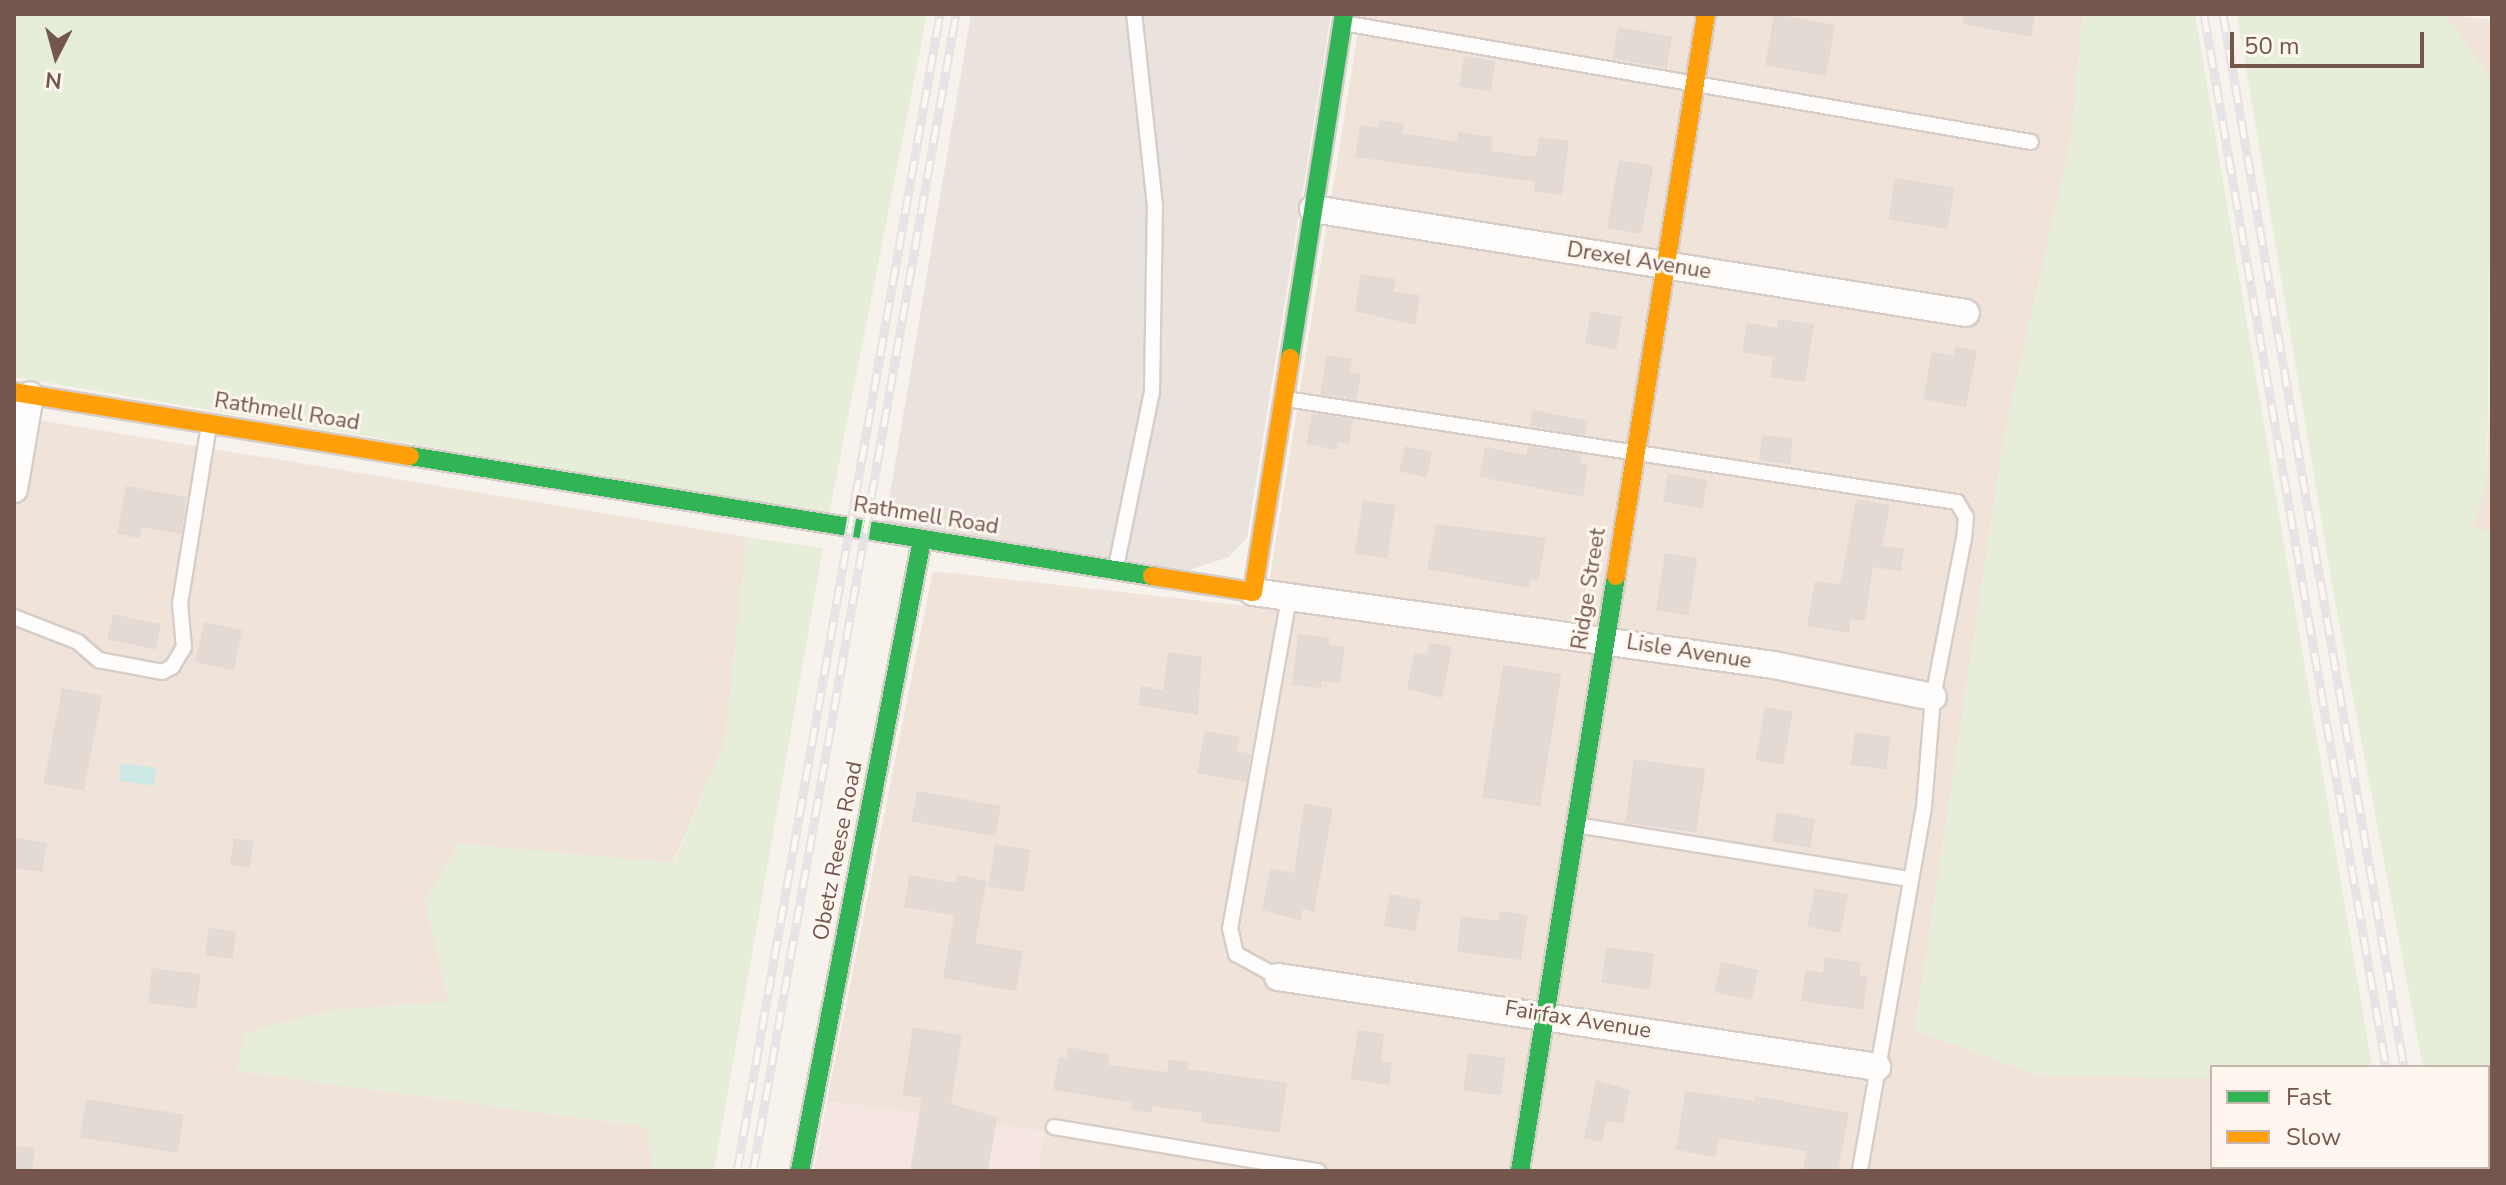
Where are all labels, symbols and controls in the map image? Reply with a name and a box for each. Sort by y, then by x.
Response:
north arrow [16,16,96,96]
scale bar [2234,16,2428,66]
text: 50 m [2244,30,2300,62]
text: N [44,64,63,96]
street label: Drexel Avenue [1565,237,1713,285]
street label: Rathmell Road [212,387,362,437]
street label: Rathmell Road [851,491,1001,541]
street label: Ridge Street [1566,526,1612,652]
street label: Lisle Avenue [1625,629,1753,675]
street label: Obetz Reese Road [808,759,868,943]
street label: Fairfax Avenue [1503,995,1653,1045]
legend [2210,1065,2490,1169]
text: Fast [2286,1081,2331,1113]
text: Slow [2286,1121,2341,1153]

